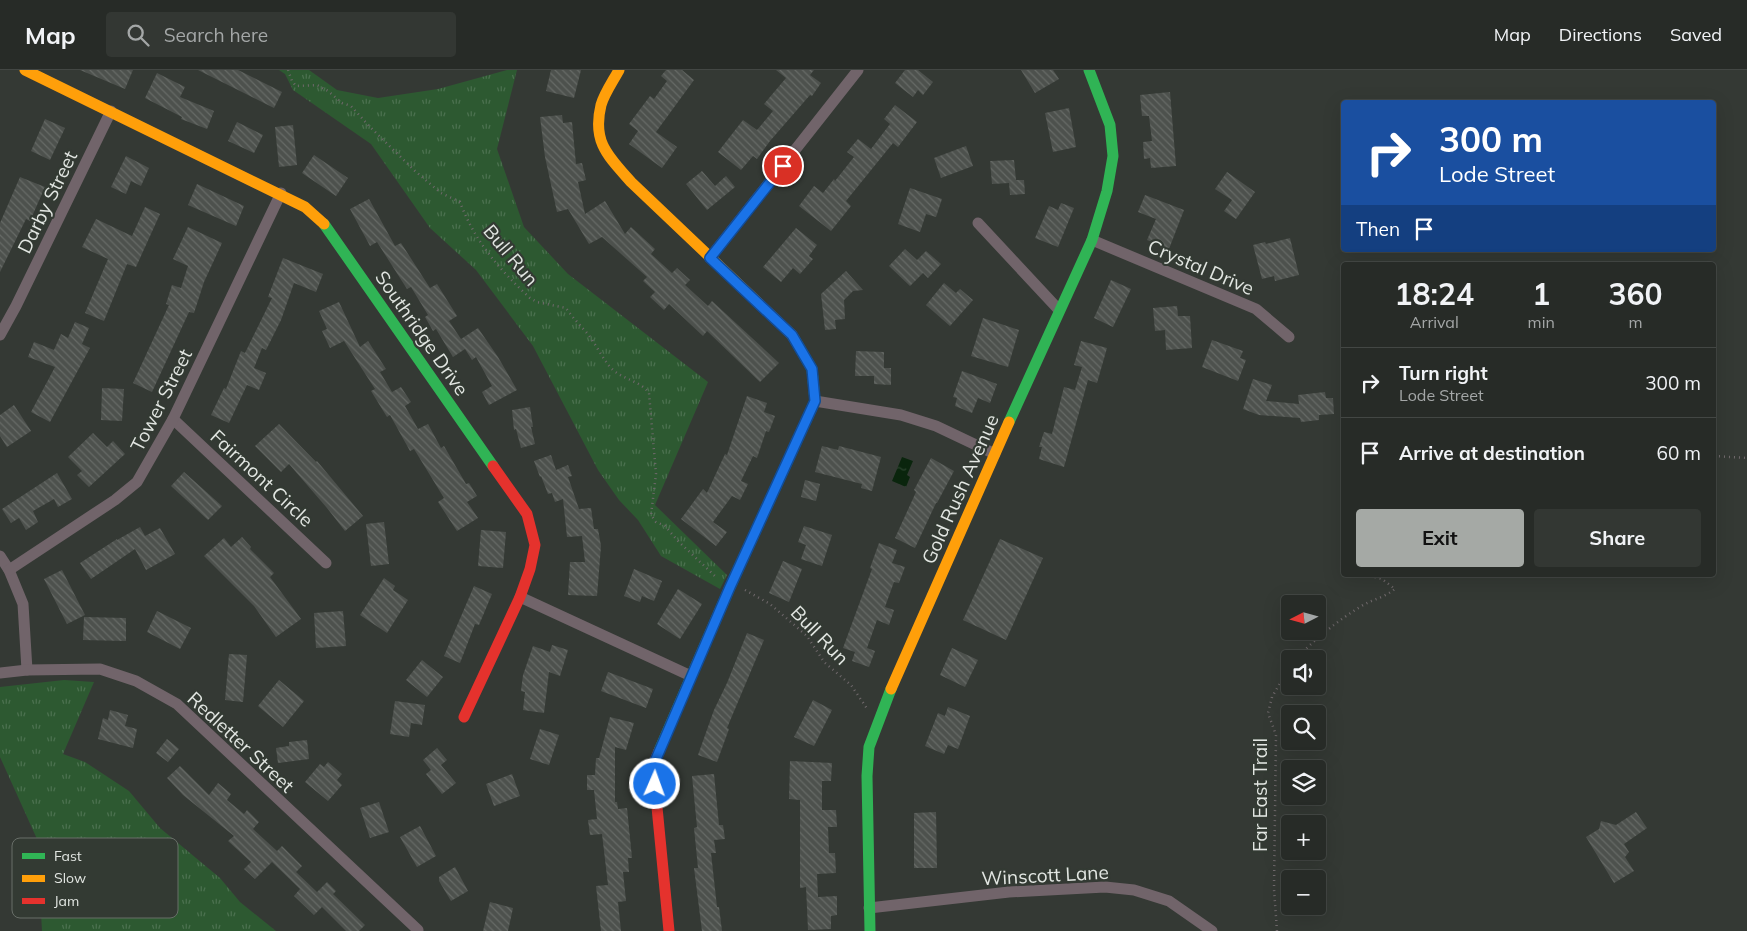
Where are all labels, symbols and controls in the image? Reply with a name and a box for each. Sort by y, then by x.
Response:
search box [106,12,456,57]
text: Map [25,20,76,50]
icon: search [124,21,152,49]
text: Search here [164,23,268,47]
text: Map [1494,23,1531,46]
text: Directions [1559,23,1642,46]
text: Saved [1670,23,1722,46]
text: 300 m [1439,117,1543,161]
icon: right [1356,120,1421,185]
pin [762,145,804,187]
street label: Darby Street [12,146,82,257]
icon: arrive [769,152,797,180]
text: Lode Street [1439,160,1555,188]
icon: arrive [1410,215,1438,243]
text: Then [1356,217,1400,241]
street label: Bull Run [478,219,544,291]
street label: Crystal Drive [1144,234,1258,300]
street label: Southridge Drive [370,266,474,400]
text: 18:24 [1395,275,1474,313]
text: 1 [1532,275,1550,313]
text: 360 [1608,275,1662,313]
text: Arrival [1410,312,1459,332]
text: min [1528,312,1555,332]
text: m [1628,312,1642,332]
street label: Tower Street [125,344,197,455]
text: Turn right [1399,361,1488,385]
icon: right [1356,369,1384,397]
text: 300 m [1645,371,1701,395]
text: Lode Street [1399,385,1484,405]
street label: Gold Rush Avenue [916,410,1004,568]
street label: Fairmont Circle [206,424,318,532]
icon: arrive [1356,439,1384,467]
text: Arrive at destination [1399,441,1585,465]
text: 60 m [1657,441,1701,465]
button: Exit [1356,509,1524,567]
button: Share [1534,509,1701,567]
north arrow [1281,595,1326,640]
map controls [1281,595,1326,915]
street label: Bull Run [786,600,854,670]
button: sound [1281,650,1326,695]
street label: Redletter Street [183,686,300,798]
button: search [1281,705,1326,750]
street label: Far East Trail [1248,738,1272,852]
position arrow [628,757,680,809]
button: layers [1281,760,1326,805]
button: + [1281,815,1326,860]
legend [12,838,178,918]
text: Fast [54,847,82,865]
street label: Winscott Lane [981,860,1109,890]
text: Slow [54,869,86,887]
button: − [1281,870,1326,915]
text: Jam [54,892,79,910]

